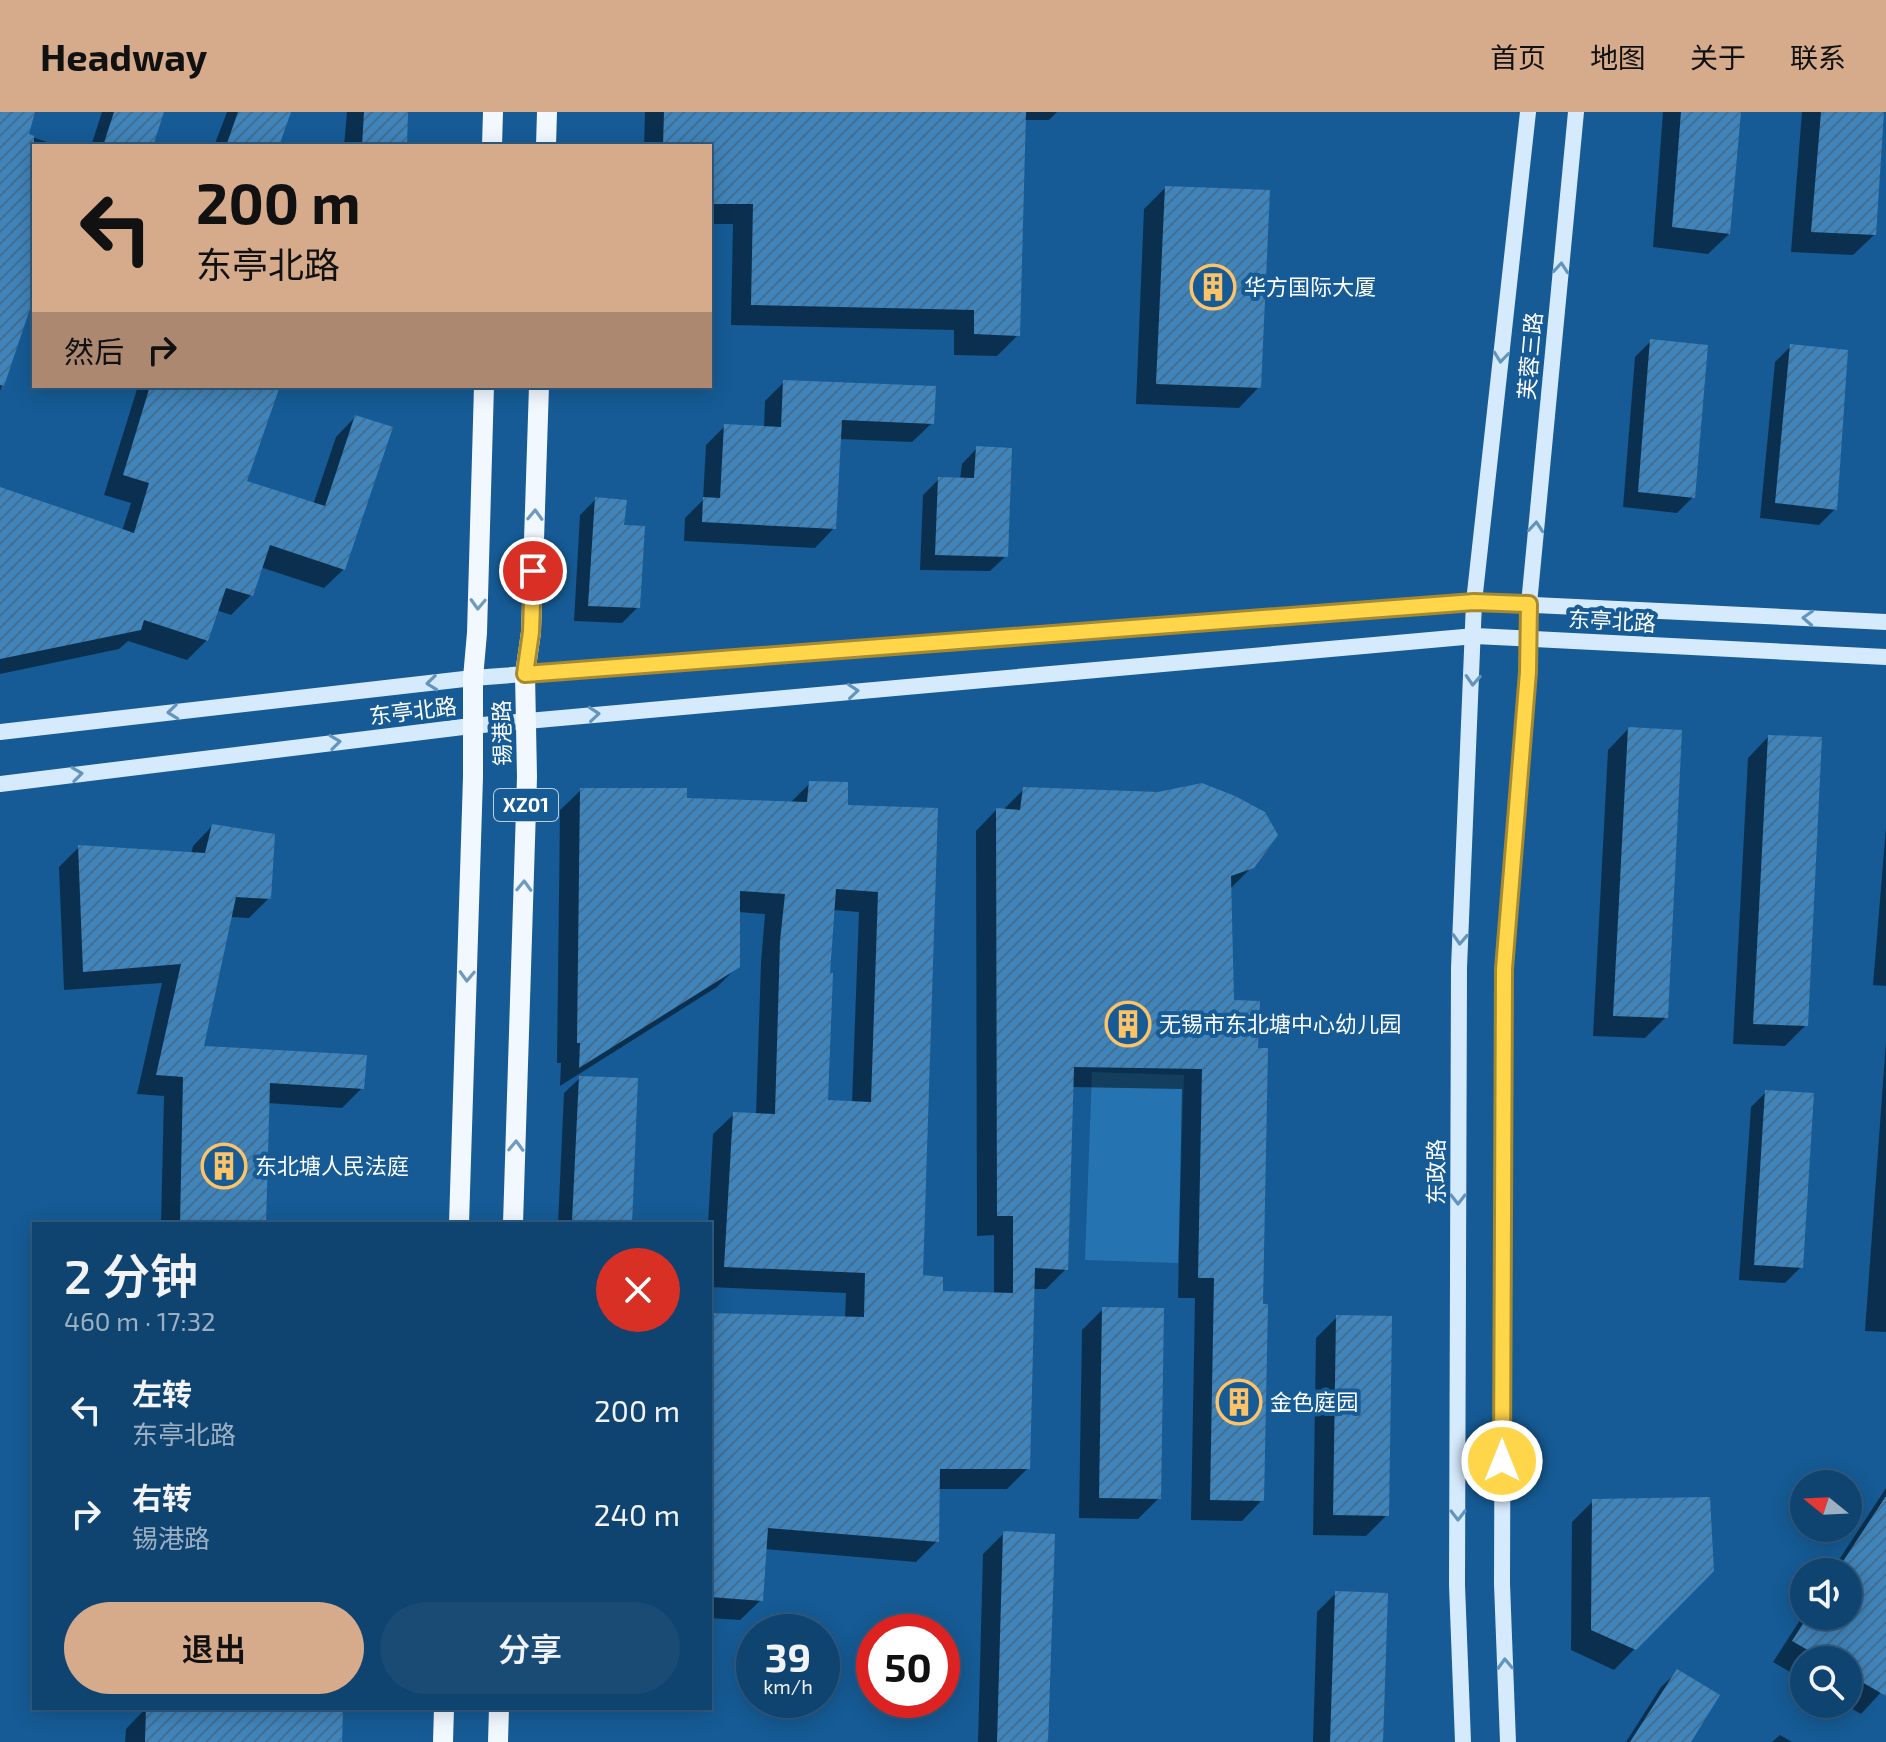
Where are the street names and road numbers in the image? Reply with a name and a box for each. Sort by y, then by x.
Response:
street label: 芙蓉三路 [1512,311,1546,401]
street label: 东亭北路 [1567,605,1657,635]
street label: 东亭北路 [368,692,458,728]
street label: 锡港路 [487,700,515,766]
road number: XZ01 [494,789,558,821]
street label: 东政路 [1422,1139,1448,1205]

